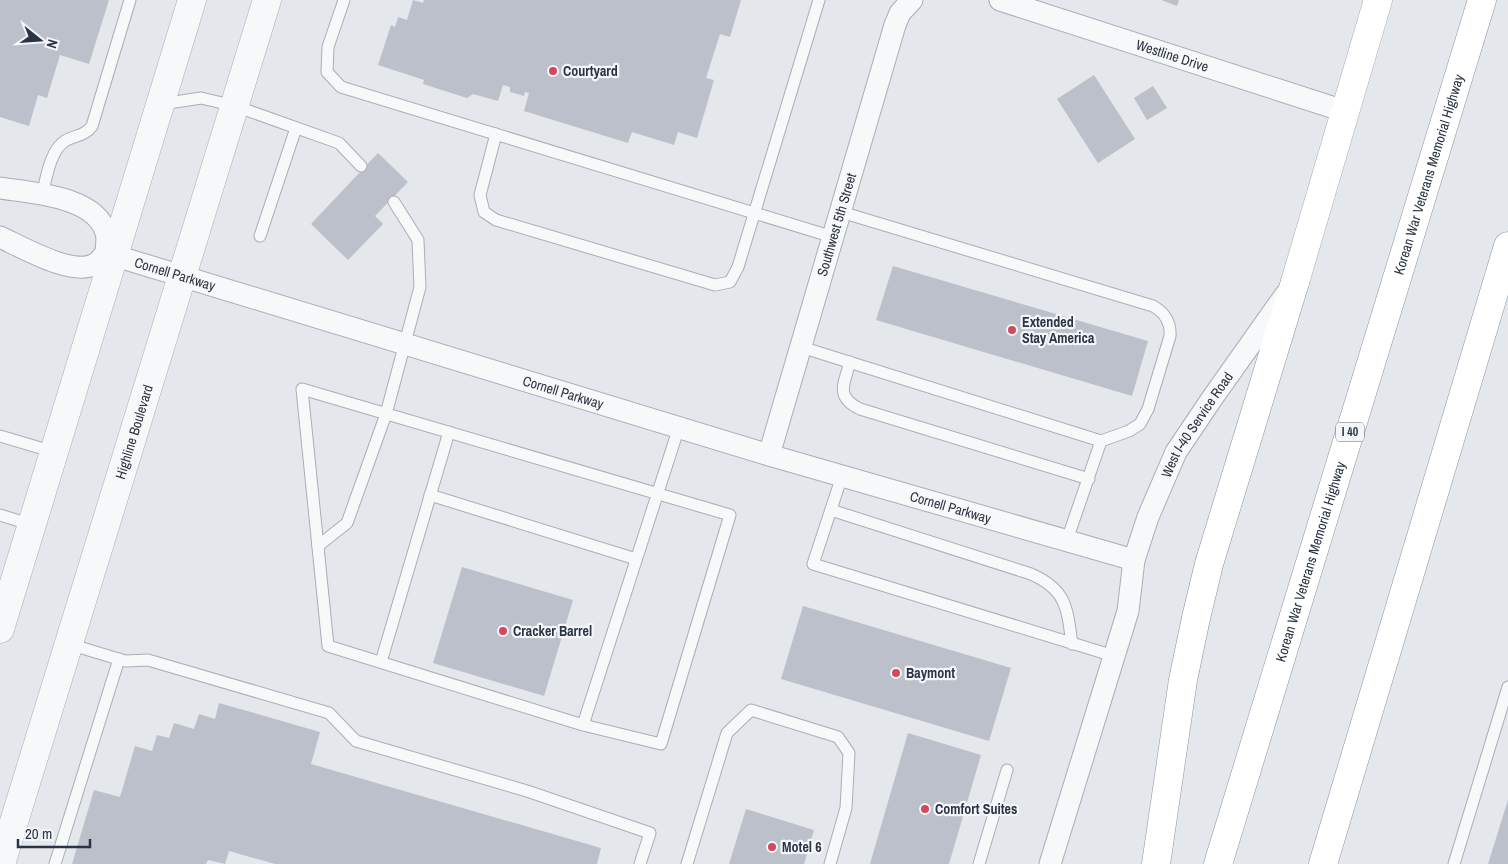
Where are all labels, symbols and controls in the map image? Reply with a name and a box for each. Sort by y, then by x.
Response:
north arrow [15,15,65,65]
street label: Westline Drive [1134,35,1211,76]
text: N [43,37,62,50]
place label: Courtyard [563,62,618,80]
marker: Courtyard [547,65,559,77]
street label: Korean War Veterans Memorial Highway [1390,72,1468,277]
street label: Southwest 5th Street [813,171,860,278]
street label: Cornell Parkway [132,253,218,295]
place label: Extended Stay America [1022,313,1095,347]
marker: Extended Stay America [1006,324,1018,336]
street label: West I-40 Service Road [1157,369,1237,480]
street label: Cornell Parkway [521,372,606,413]
street label: Highline Boulevard [111,383,157,481]
road number: I 40 [1336,422,1364,442]
street label: Korean War Veterans Memorial Highway [1271,459,1349,664]
street label: Cornell Parkway [908,487,993,528]
place label: Cracker Barrel [513,622,592,640]
marker: Cracker Barrel [497,625,509,637]
place label: Baymont [906,664,955,682]
marker: Baymont [890,667,902,679]
place label: Comfort Suites [935,800,1017,818]
marker: Comfort Suites [919,803,931,815]
scale bar [18,816,90,848]
text: 20 m [25,823,52,844]
place label: Motel 6 [782,838,822,856]
marker: Motel 6 [766,841,778,853]

